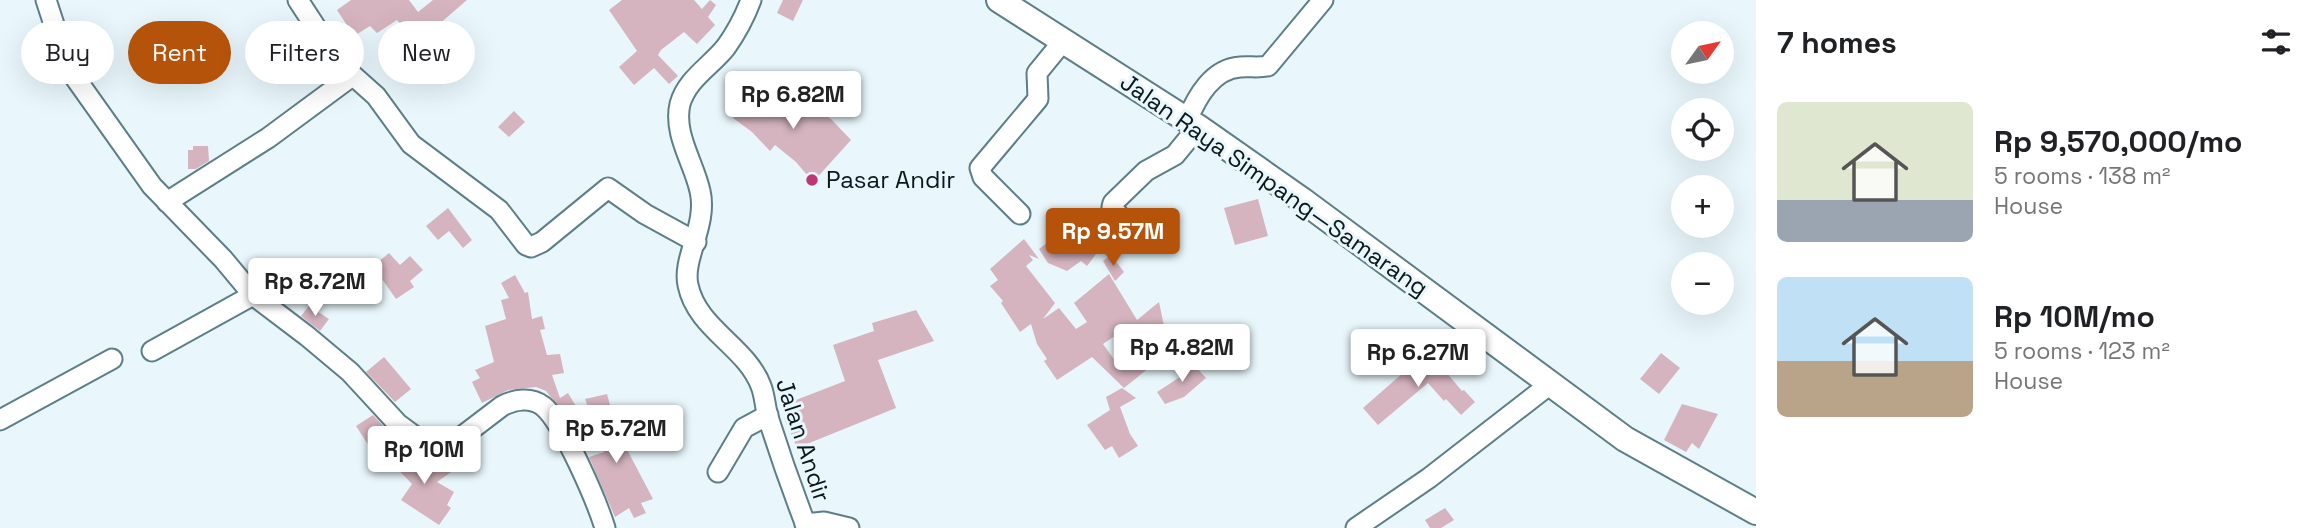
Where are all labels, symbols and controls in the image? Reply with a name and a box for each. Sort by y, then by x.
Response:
chip: Buy [21,21,114,84]
chip: Rent [128,21,231,84]
chip: Filters [245,21,364,84]
chip: New [378,21,475,84]
north arrow [1671,21,1734,84]
map controls [1671,21,1734,315]
text: 7 homes [1777,23,1897,62]
icon: filters [2257,23,2295,61]
street label: Jalan Raya Simpang—Samarang [1114,66,1434,303]
pin: Rp 6.82M [721,72,865,131]
text: Rp 6.82M [741,79,845,109]
button: locate [1671,98,1734,161]
text: Rp 9,570,000/mo [1994,122,2242,161]
icon: home [1833,130,1917,214]
text: 5 rooms · 138 m² [1994,161,2170,191]
place label: Pasar Andir [826,164,955,195]
marker: Pasar Andir [804,172,820,188]
button: + [1671,175,1734,238]
text: House [1994,191,2063,221]
pin: Rp 9.57M [1041,208,1185,268]
text: Rp 9.57M [1062,216,1164,246]
button: − [1671,252,1734,315]
pin: Rp 8.72M [243,258,387,318]
text: Rp 8.72M [264,266,366,296]
text: Rp 10M/mo [1994,297,2155,336]
icon: home [1833,305,1917,389]
pin: Rp 4.82M [1110,324,1254,384]
pin: Rp 6.27M [1346,330,1490,389]
text: Rp 4.82M [1130,332,1234,362]
text: 5 rooms · 123 m² [1994,336,2170,366]
text: Rp 6.27M [1367,337,1469,367]
text: House [1994,366,2063,396]
street label: Jalan Andir [769,374,838,505]
pin: Rp 5.72M [544,406,688,465]
text: Rp 5.72M [565,413,667,443]
pin: Rp 10M [367,426,481,486]
text: Rp 10M [384,434,464,464]

